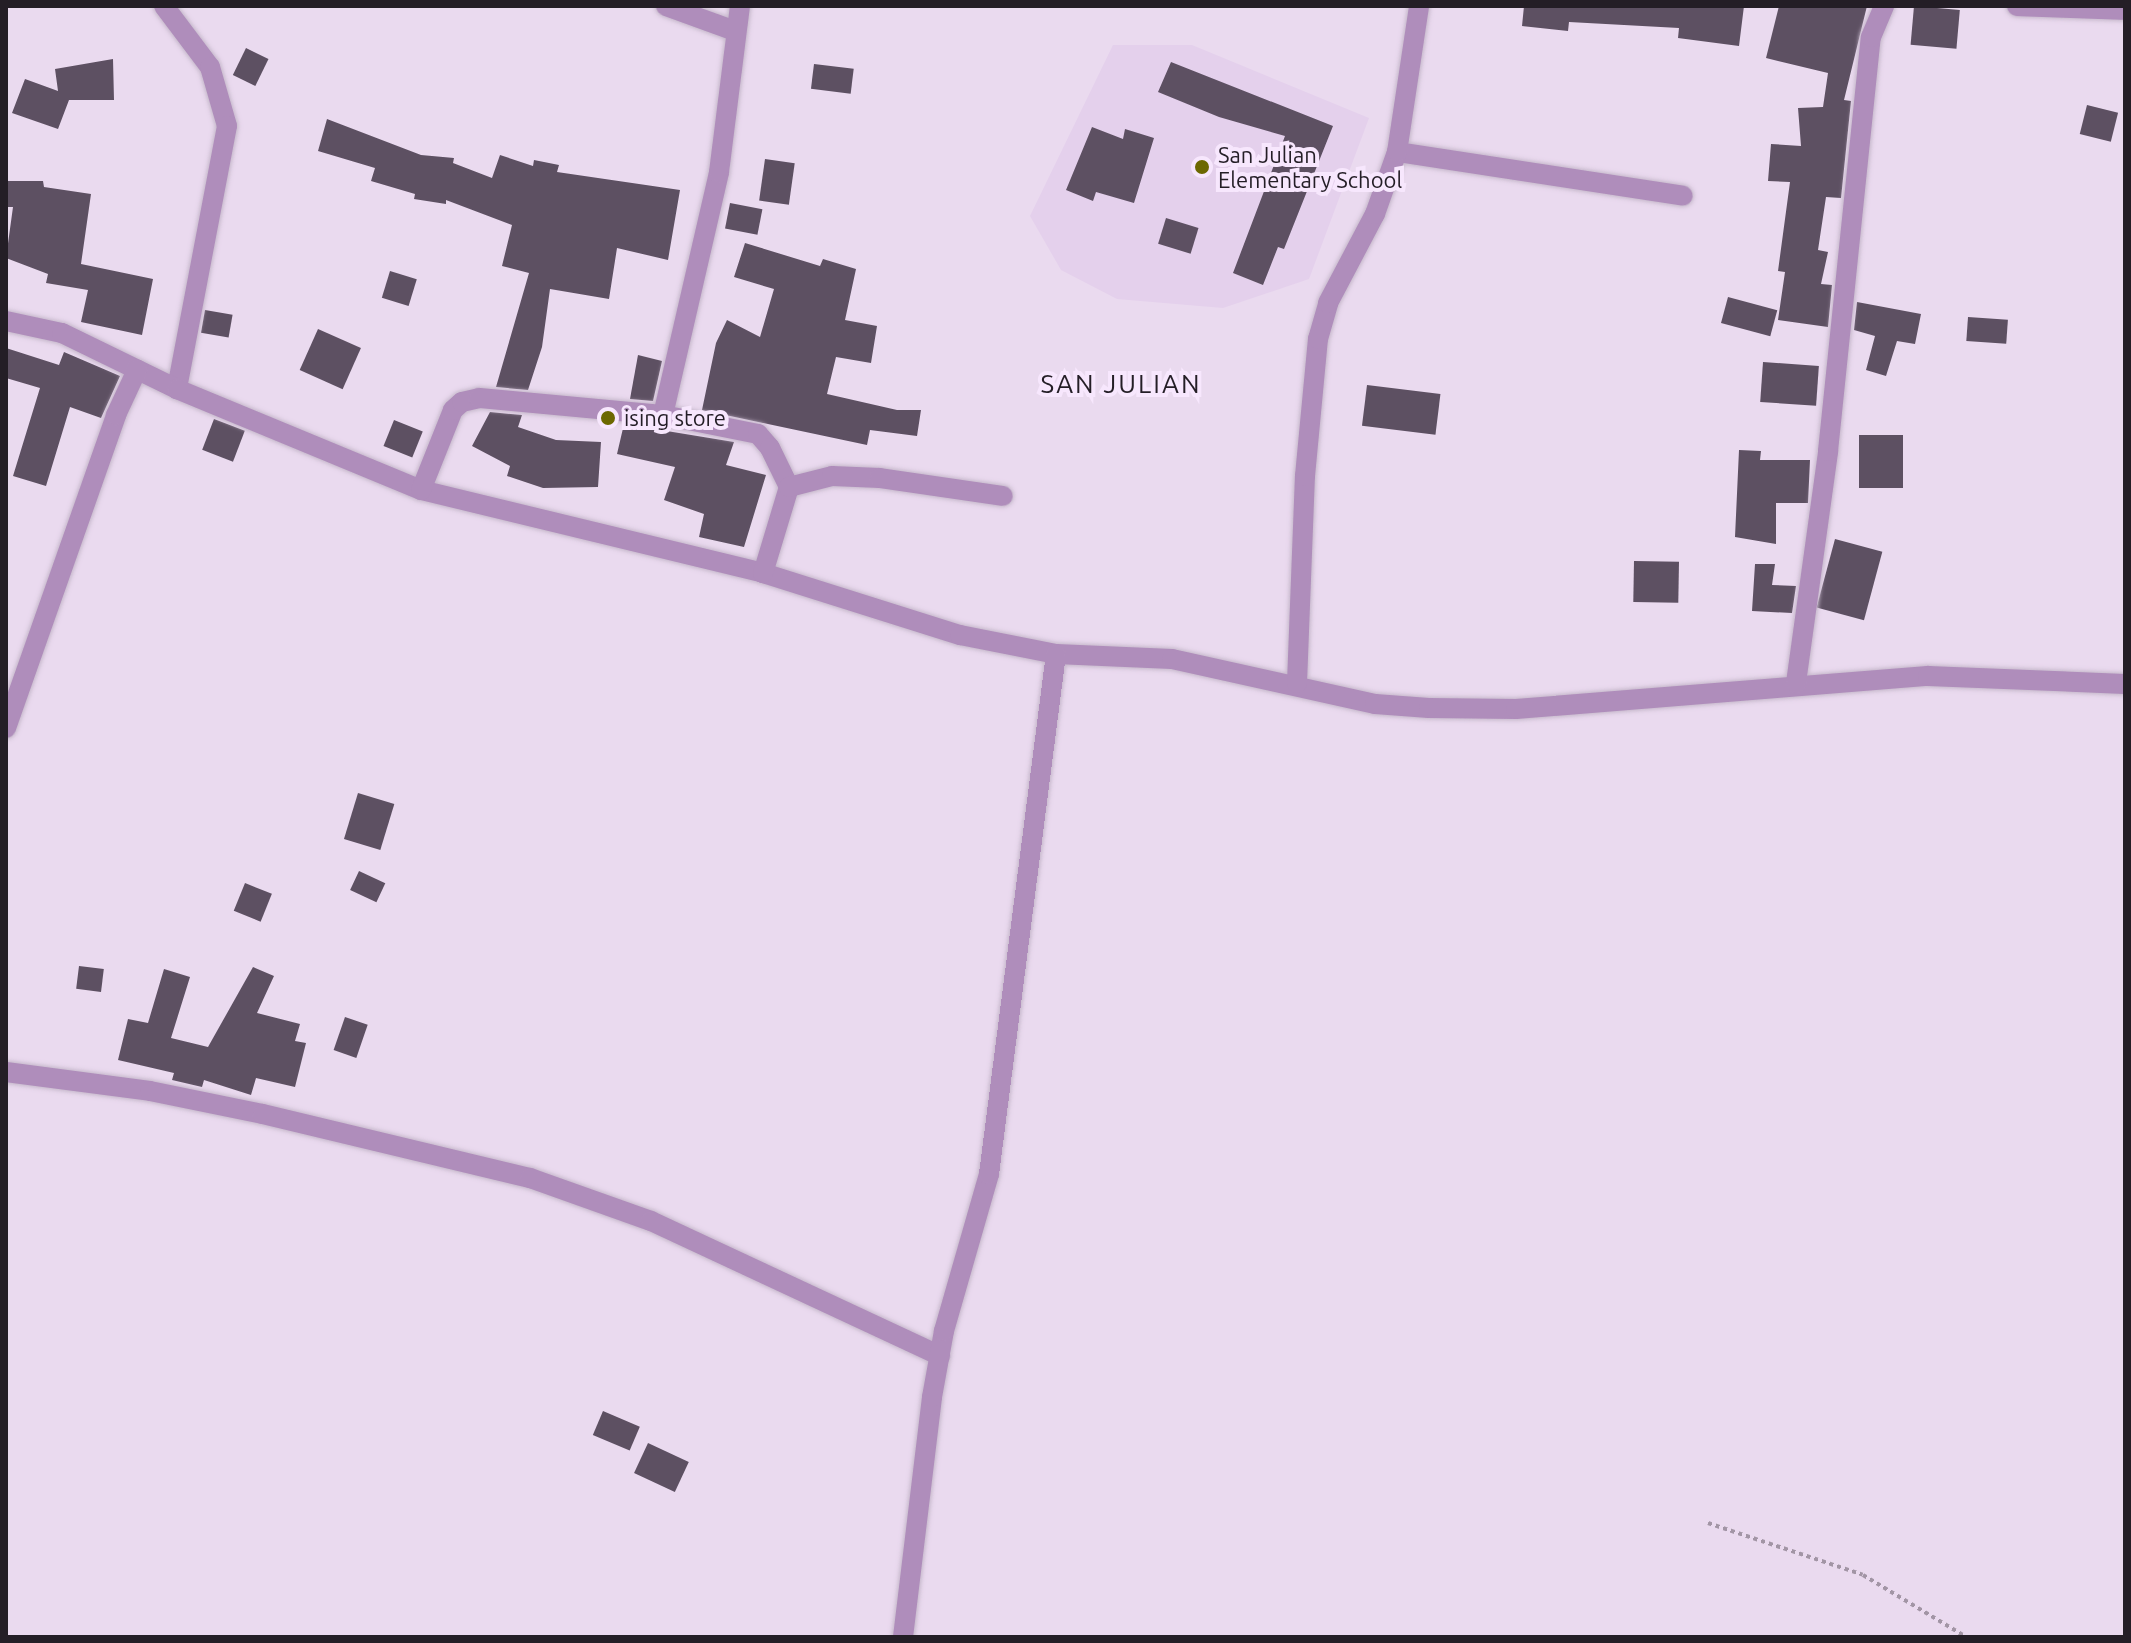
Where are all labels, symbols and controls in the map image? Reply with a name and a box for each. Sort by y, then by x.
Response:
place label: San Julian Elementary School [1218,141,1402,192]
marker: San Julian Elementary School [1193,158,1211,176]
district label: SAN JULIAN [1041,368,1201,400]
place label: ising store [624,405,726,431]
marker: ising store [599,409,617,427]

